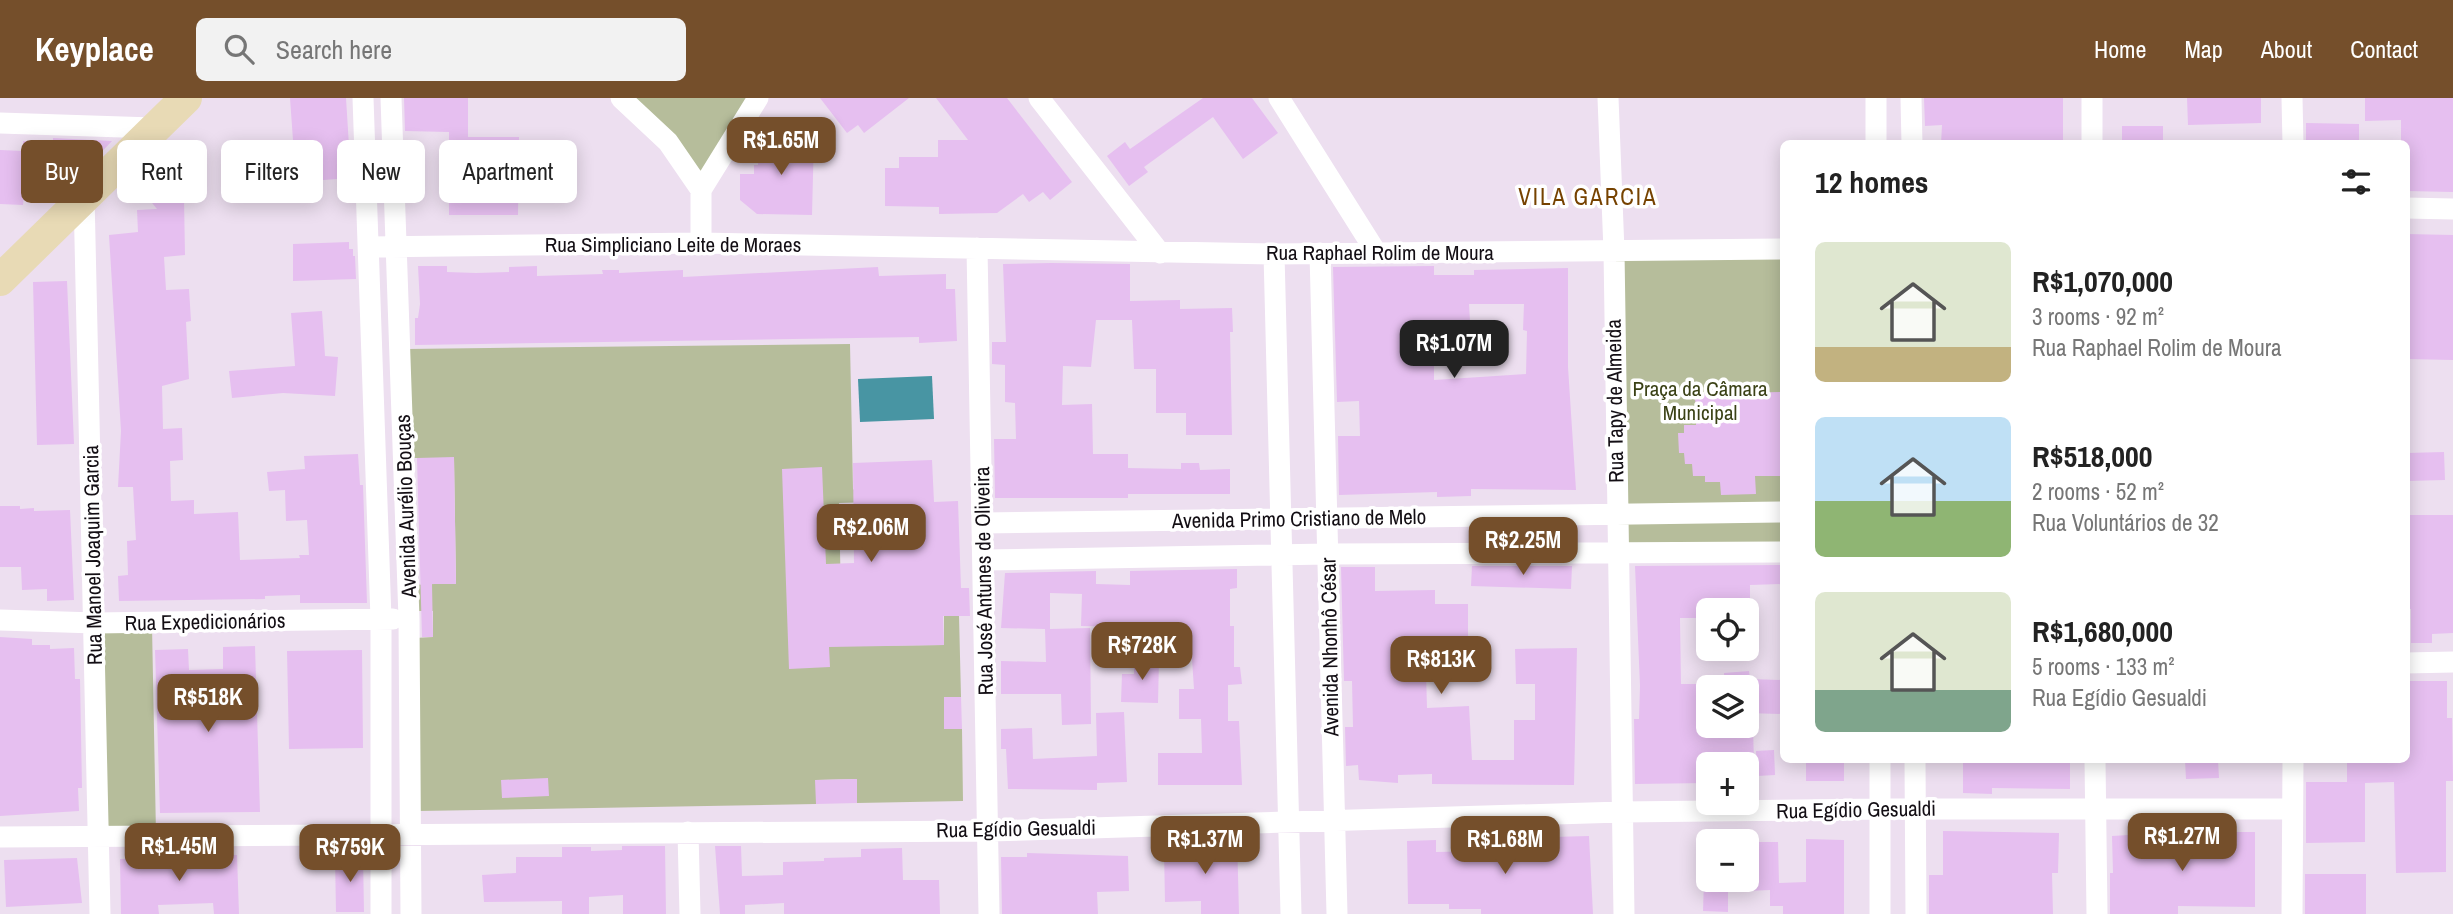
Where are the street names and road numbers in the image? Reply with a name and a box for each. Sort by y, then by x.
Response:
street label: Rua Simpliciano Leite de Moraes [545,230,801,259]
street label: Rua Raphael Rolim de Moura [1266,238,1494,267]
street label: Rua Tapy de Almeida [1599,318,1630,483]
street label: Avenida Aurélio Bouças [388,414,423,599]
street label: Rua Manoel Joaquim Garcia [76,444,109,665]
street label: Rua José Antunes de Oliveira [967,466,1000,696]
street label: Avenida Primo Cristiano de Melo [1171,502,1426,535]
street label: Avenida Nhonhô César [1313,557,1346,738]
street label: Rua Expedicionários [124,606,286,637]
street label: Rua Egídio Gesualdi [1776,794,1936,825]
street label: Rua Egídio Gesualdi [936,813,1096,844]

